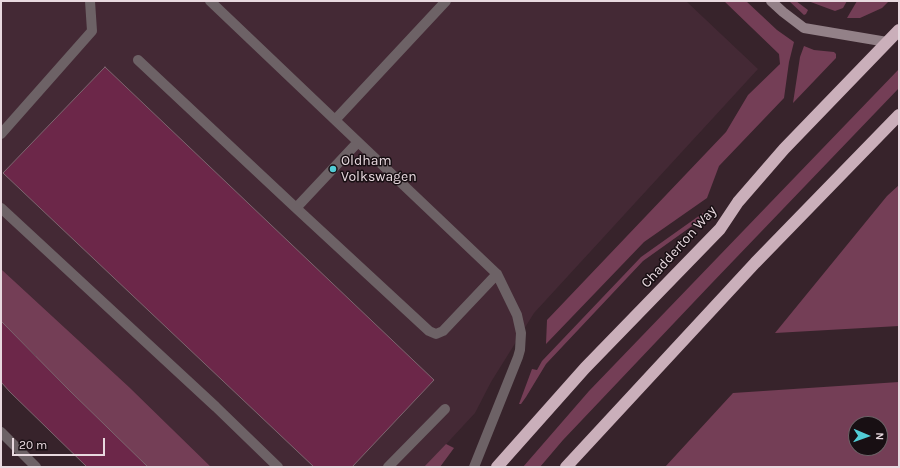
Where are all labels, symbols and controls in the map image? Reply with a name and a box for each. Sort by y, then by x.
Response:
place label: Oldham Volkswagen [341,153,417,186]
marker: Oldham Volkswagen [328,164,338,174]
street label: Chadderton Way [638,203,720,291]
north arrow [848,416,888,456]
scale bar [14,430,107,456]
text: N [873,432,886,441]
text: 20 m [19,438,47,452]

